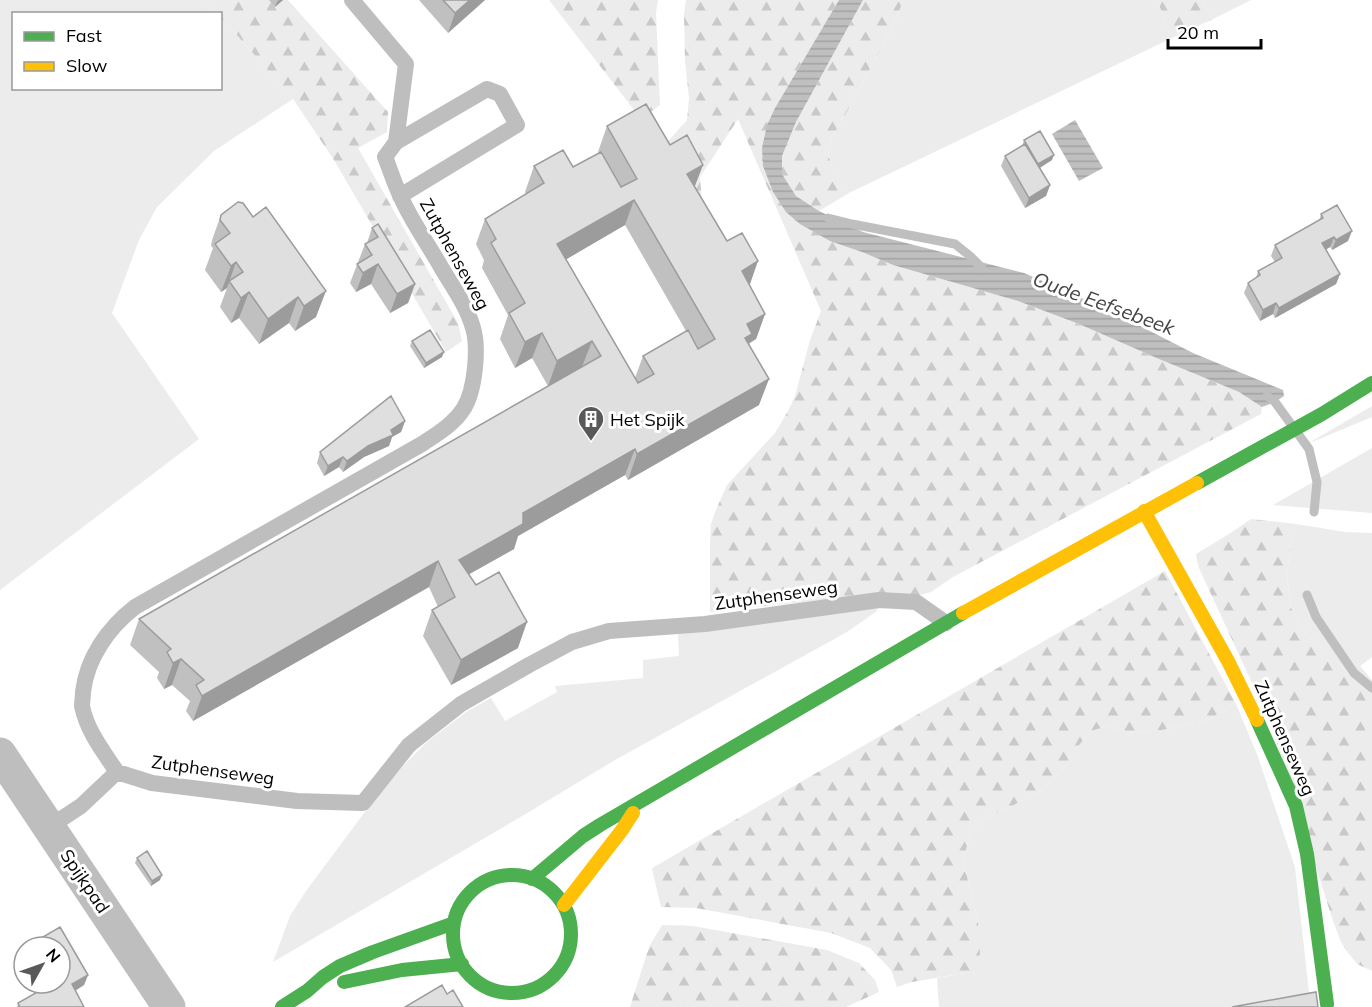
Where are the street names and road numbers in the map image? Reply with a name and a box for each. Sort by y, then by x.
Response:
street label: Zutphenseweg [415,194,495,314]
street label: Zutphenseweg [713,575,839,615]
street label: Zutphenseweg [1249,677,1321,799]
street label: Zutphenseweg [150,750,276,790]
street label: Spijkpad [55,845,115,917]

